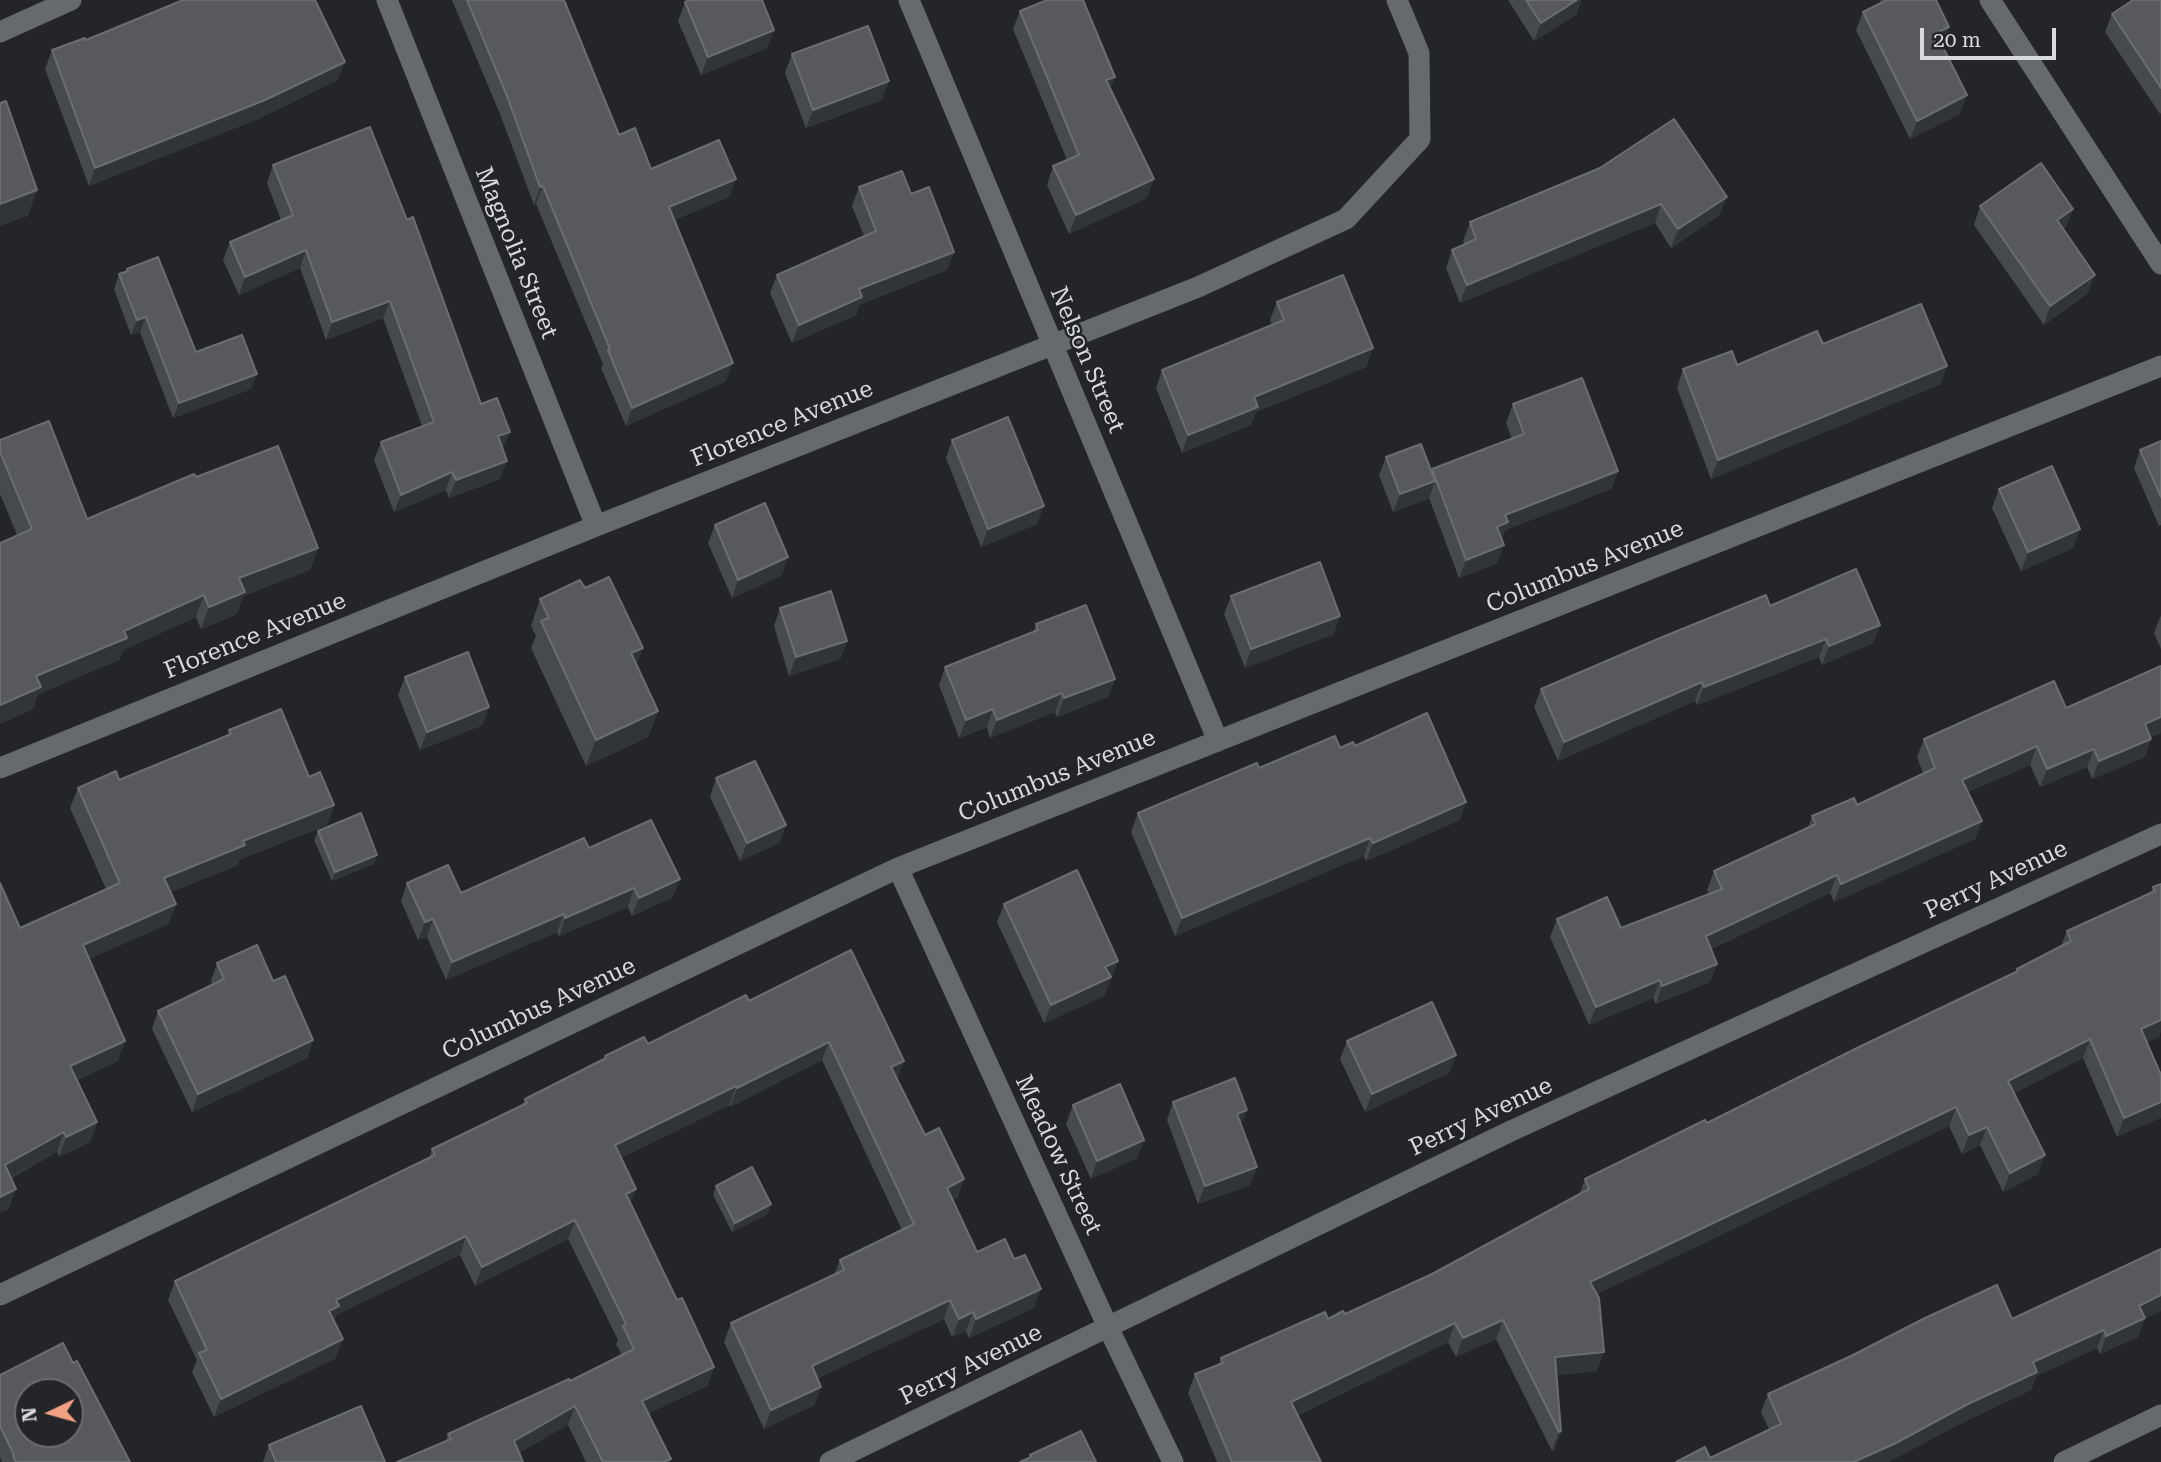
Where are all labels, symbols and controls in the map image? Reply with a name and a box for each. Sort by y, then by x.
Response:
scale bar [1923,14,2060,58]
text: 20 m [1933,28,1981,52]
street label: Magnolia Street [468,163,564,343]
street label: Nelson Street [1043,283,1131,437]
street label: Florence Avenue [687,374,877,474]
street label: Columbus Avenue [1482,514,1688,620]
street label: Florence Avenue [160,586,350,686]
street label: Columbus Avenue [954,723,1160,829]
street label: Perry Avenue [1920,834,2072,926]
street label: Columbus Avenue [438,952,640,1066]
street label: Meadow Street [1008,1071,1108,1239]
street label: Perry Avenue [1405,1071,1557,1163]
street label: Perry Avenue [895,1318,1047,1412]
north arrow [14,1378,84,1448]
text: N [17,1406,42,1423]

